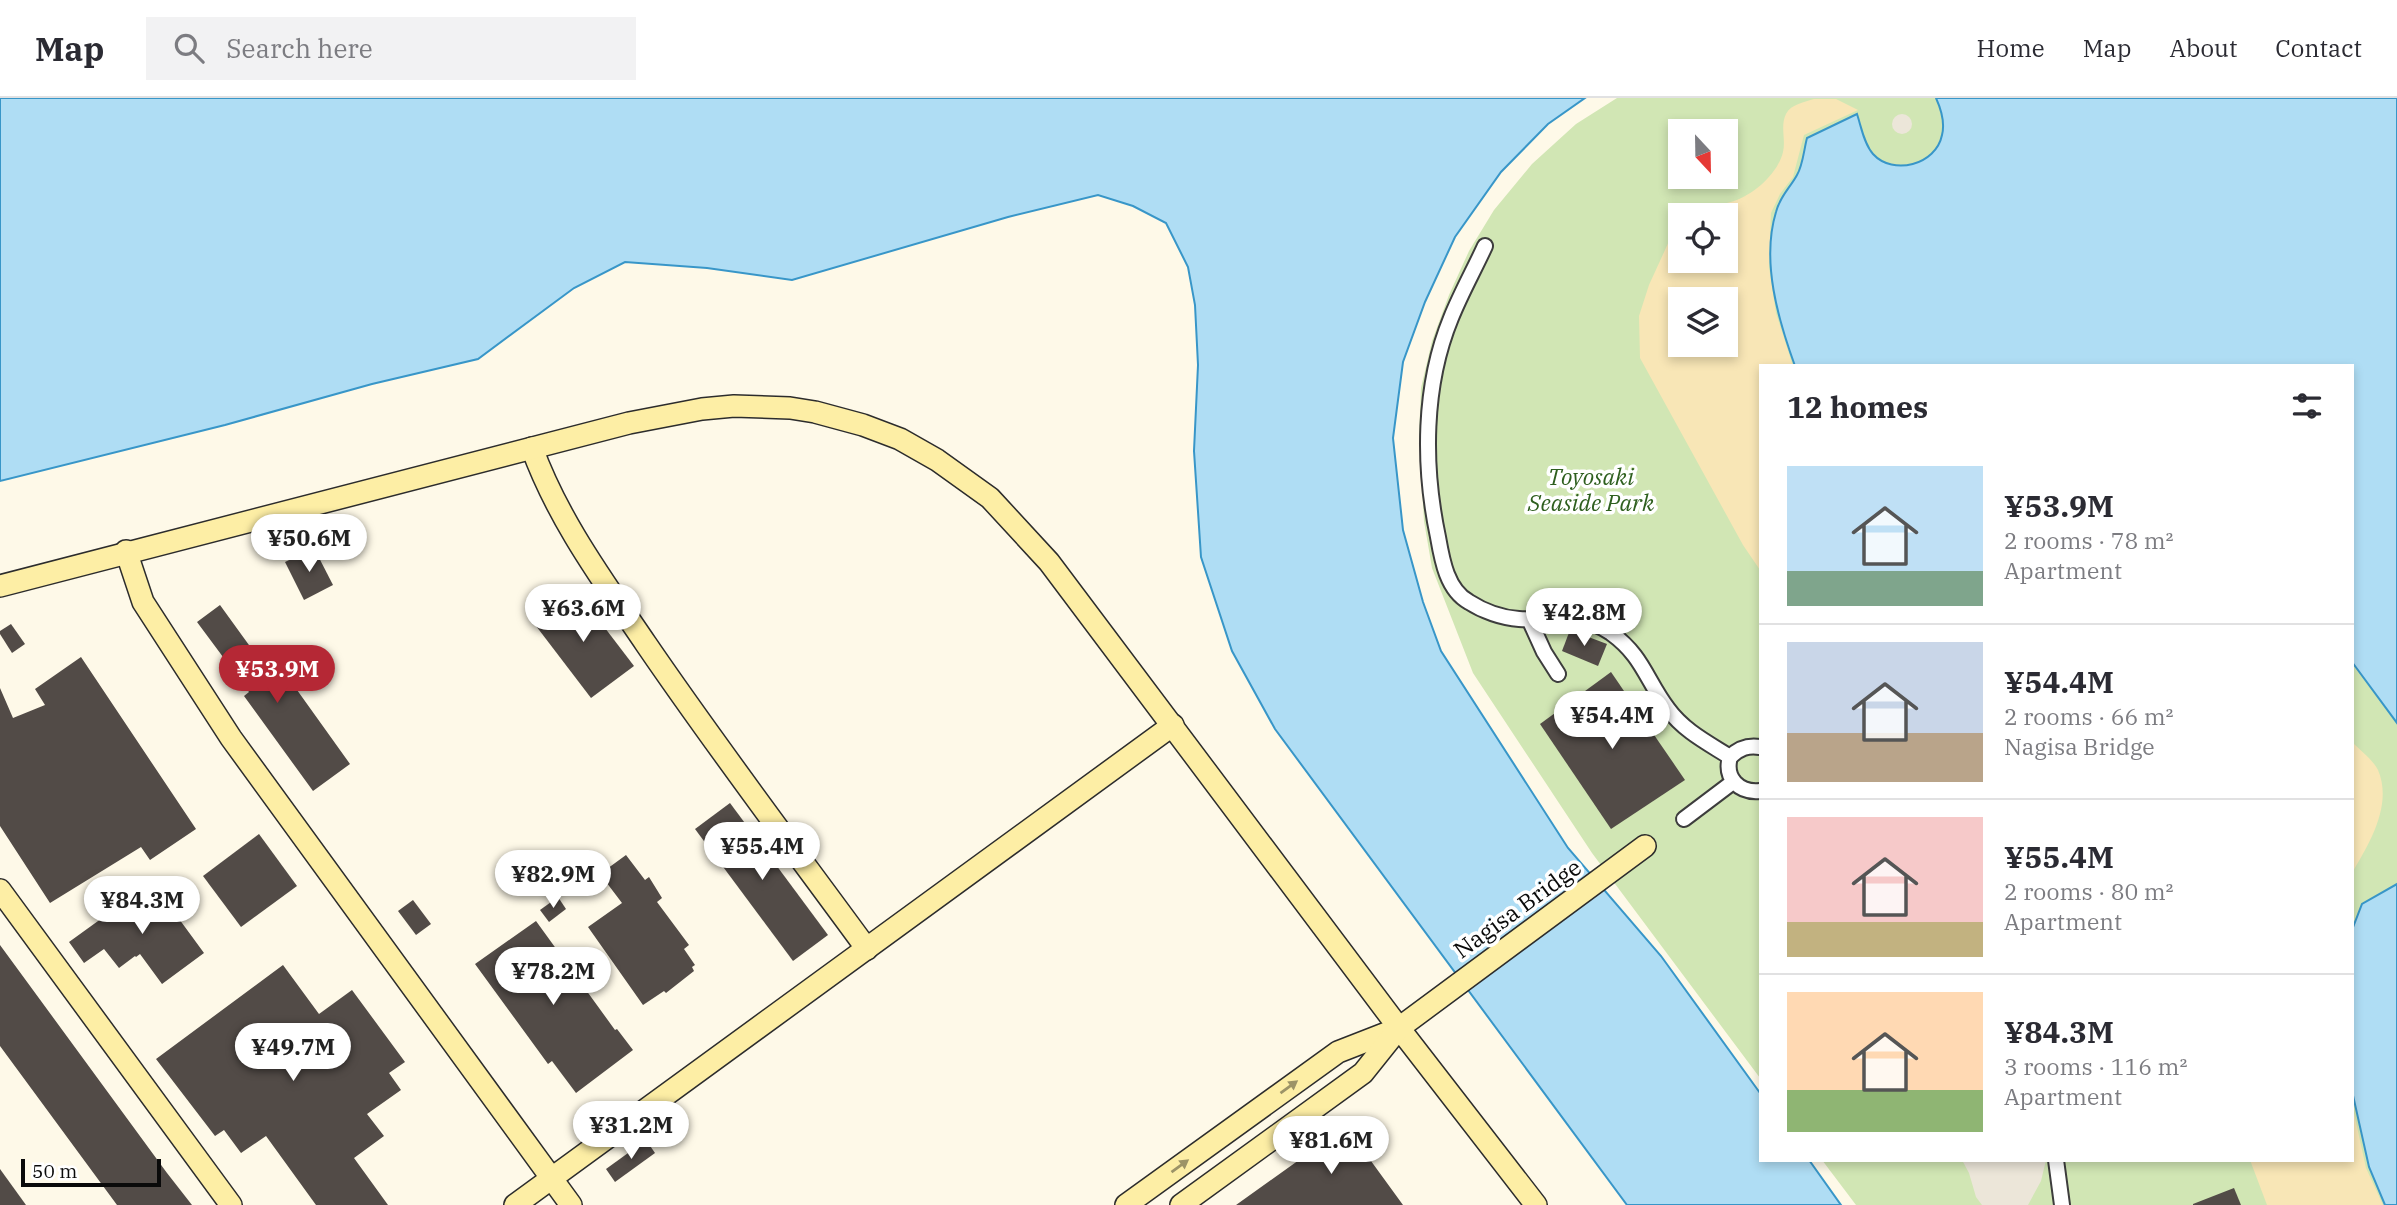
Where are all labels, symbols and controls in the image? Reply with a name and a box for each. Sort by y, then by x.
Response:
search box [146,17,636,80]
text: Map [35,27,104,70]
icon: search [170,29,208,67]
text: Search here [226,31,373,65]
text: Home [1977,32,2045,64]
text: Map [2083,32,2131,64]
text: About [2169,32,2237,64]
text: Contact [2275,32,2362,64]
north arrow [1668,119,1738,189]
map controls [1668,119,1738,357]
button: locate [1668,203,1738,273]
button: layers [1668,287,1738,357]
text: 12 homes [1787,387,1928,426]
icon: filters [2288,387,2326,425]
park label: Toyosaki Seaside Park [1527,461,1655,517]
text: ¥53.9M [2004,486,2114,525]
icon: home [1843,494,1927,578]
pin: ¥50.6M [252,514,366,574]
text: ¥50.6M [267,522,351,552]
text: 2 rooms · 78 m² [2004,525,2174,555]
text: Apartment [2004,555,2122,585]
pin: ¥63.6M [526,584,640,644]
pin: ¥42.8M [1527,588,1641,648]
text: ¥63.6M [541,592,625,622]
text: ¥42.8M [1542,596,1626,626]
pin: ¥53.9M [220,646,334,705]
text: ¥53.9M [235,653,319,683]
text: ¥54.4M [2004,662,2114,701]
icon: home [1843,670,1927,754]
pin: ¥54.4M [1555,692,1669,751]
text: ¥54.4M [1570,699,1654,729]
text: 2 rooms · 66 m² [2004,701,2174,731]
text: Nagisa Bridge [2004,731,2155,761]
pin: ¥55.4M [705,822,819,882]
text: ¥55.4M [720,830,804,860]
text: ¥55.4M [2004,837,2114,876]
icon: home [1843,845,1927,929]
pin: ¥82.9M [496,850,610,910]
street label: Nagisa Bridge [1447,852,1587,964]
text: ¥82.9M [511,858,595,888]
pin: ¥84.3M [85,876,199,936]
text: 2 rooms · 80 m² [2004,876,2174,906]
text: ¥84.3M [100,884,184,914]
text: Apartment [2004,906,2122,936]
pin: ¥78.2M [496,948,610,1007]
text: ¥78.2M [511,955,595,985]
text: ¥84.3M [2004,1012,2114,1051]
icon: home [1843,1020,1927,1104]
pin: ¥49.7M [236,1024,350,1083]
text: ¥49.7M [251,1031,335,1061]
text: 3 rooms · 116 m² [2004,1051,2187,1081]
one-way arrow [1280,1080,1298,1094]
text: Apartment [2004,1081,2122,1111]
pin: ¥31.2M [574,1102,688,1161]
text: ¥31.2M [589,1109,673,1139]
pin: ¥81.6M [1274,1116,1388,1176]
text: ¥81.6M [1289,1124,1373,1154]
scale bar [21,1156,161,1188]
text: 50 m [32,1159,77,1183]
one-way arrow [1171,1159,1189,1173]

